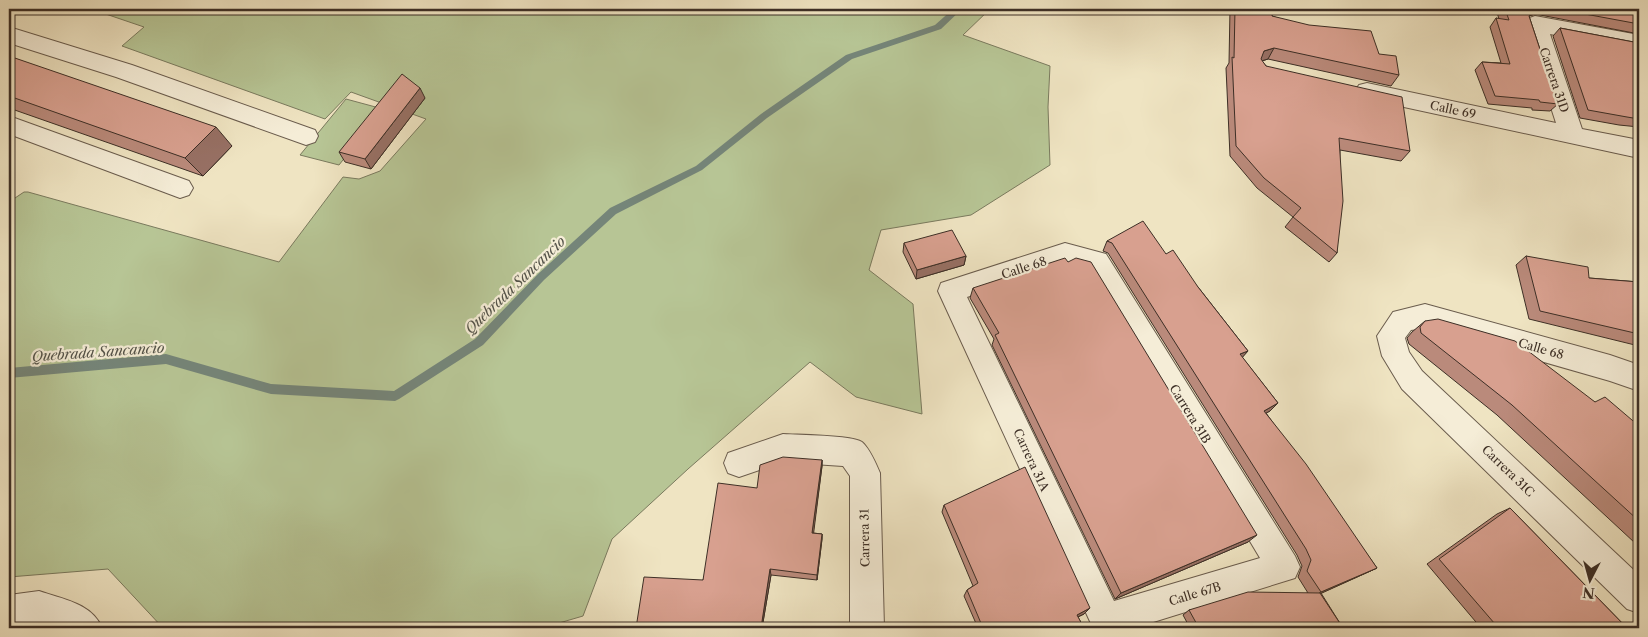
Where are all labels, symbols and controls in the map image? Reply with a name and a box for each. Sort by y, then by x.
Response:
street label: Carrera 31D [1536,45,1573,115]
street label: Calle 69 [1429,97,1477,122]
water label: Quebrada Sancancio [461,232,569,338]
street label: Calle 68 [999,253,1048,282]
street label: Calle 68 [1517,335,1566,362]
water label: Quebrada Sancancio [31,338,165,366]
street label: Carrera 31B [1166,381,1214,446]
street label: Carrera 31A [1010,426,1053,495]
street label: Carrera 31C [1479,442,1538,499]
street label: Carrera 31 [856,509,873,567]
north arrow [1566,554,1616,604]
street label: Calle 67B [1167,578,1223,609]
text: N [1582,583,1596,603]

